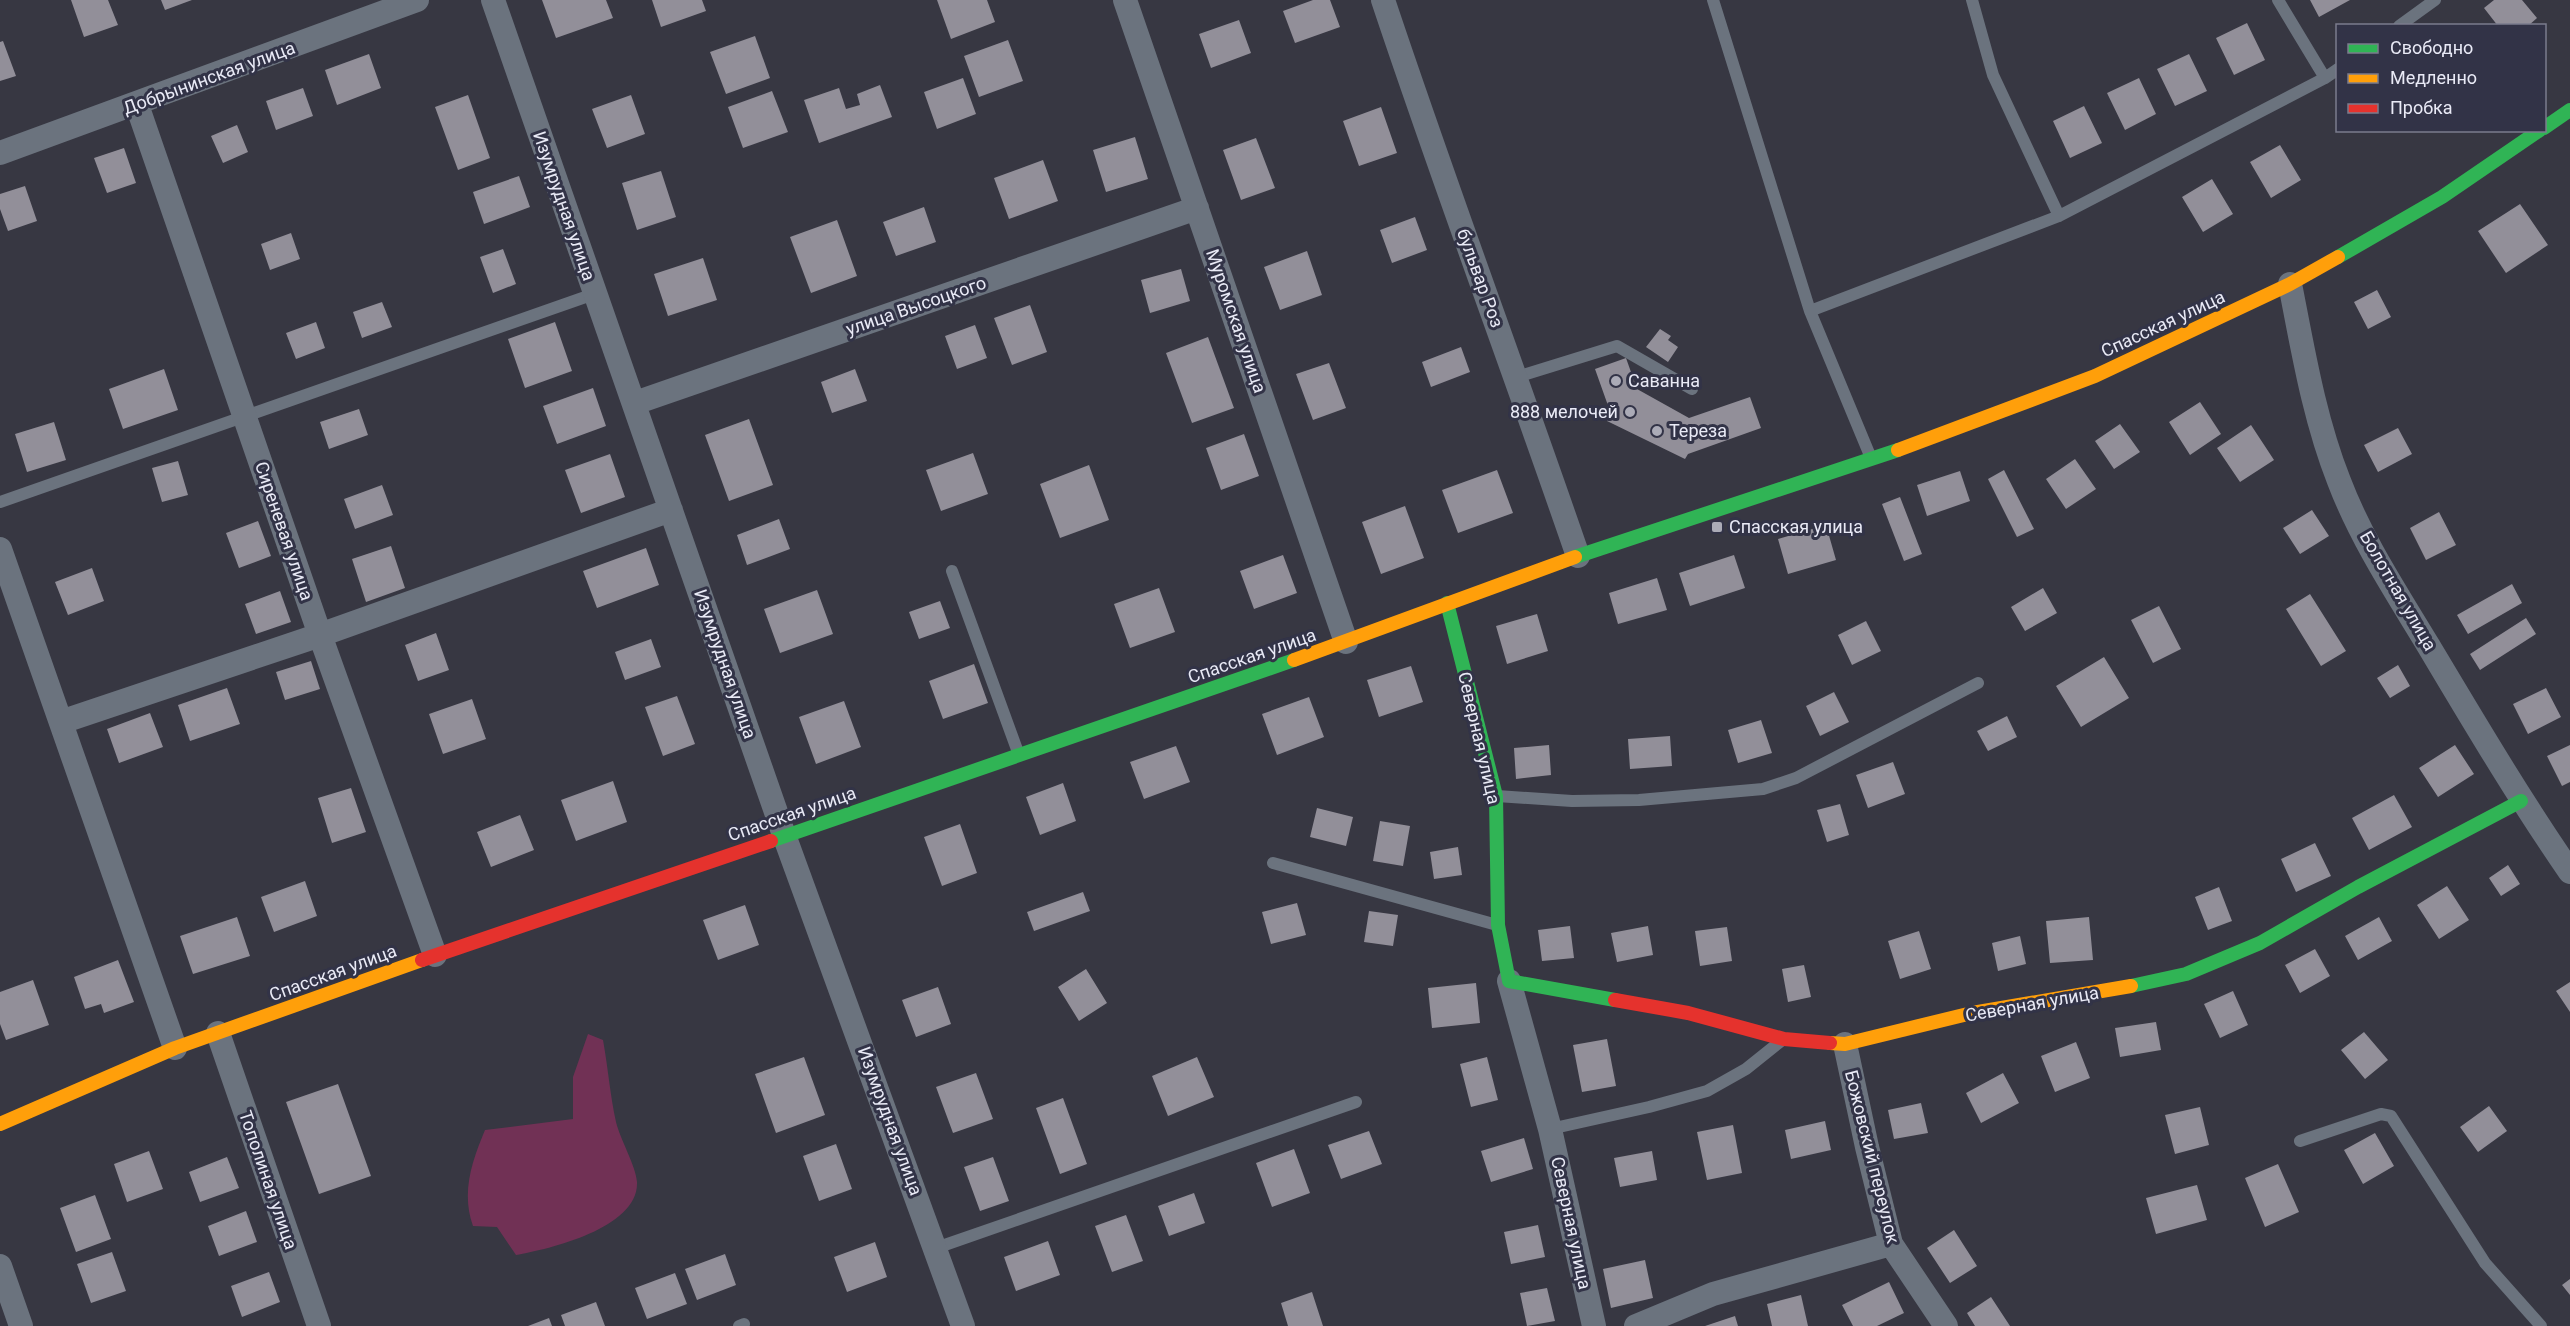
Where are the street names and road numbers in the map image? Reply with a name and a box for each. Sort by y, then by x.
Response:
street label: Добрынинская улица [120,37,298,118]
street label: Изумрудная улица [529,128,600,283]
street label: бульвар Роз [1453,226,1508,330]
street label: Муромская улица [1202,246,1271,395]
street label: улица Высоцкого [843,272,989,339]
street label: Спасская улица [2098,286,2228,361]
street label: Сиреневая улица [251,459,318,603]
street label: Болотная улица [2356,527,2441,654]
street label: Изумрудная улица [690,586,761,741]
street label: Спасская улица [1185,624,1319,687]
street label: Северная улица [1454,670,1505,806]
street label: Спасская улица [725,782,859,845]
street label: Спасская улица [266,940,399,1005]
street label: Северная улица [1964,981,2100,1026]
street label: Изумрудная улица [854,1044,927,1198]
street label: Божовский переулок [1841,1068,1904,1246]
street label: Тополиная улица [235,1108,302,1252]
street label: Северная улица [1547,1155,1596,1291]

